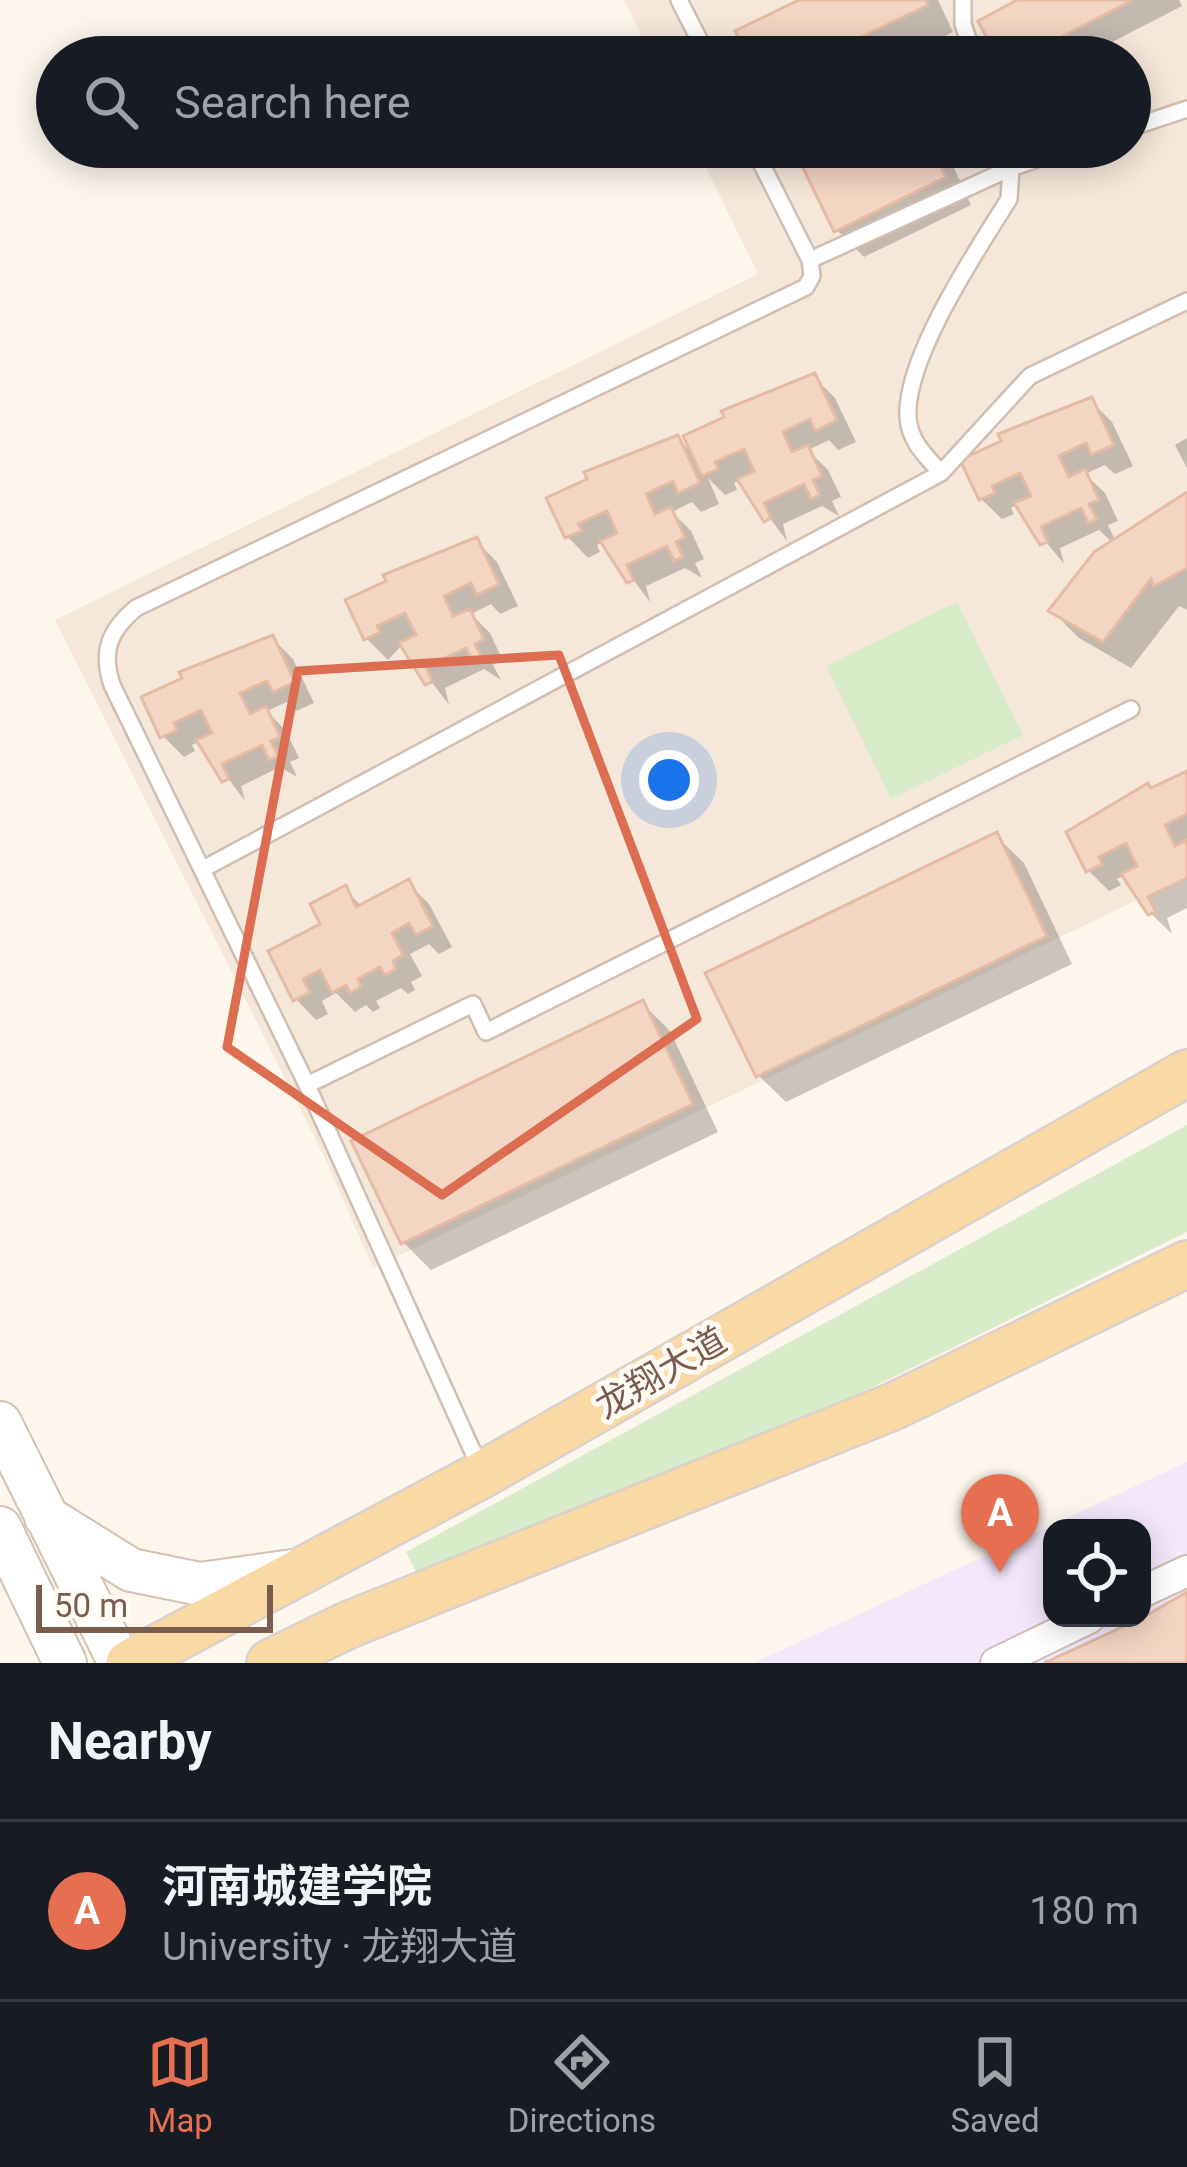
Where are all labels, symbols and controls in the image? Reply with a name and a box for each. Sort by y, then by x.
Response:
search box [36,36,1151,168]
icon: search [78,69,144,135]
text: Search here [174,76,411,129]
your location [639,750,699,810]
street label: 龙翔大道 [588,1319,734,1427]
pin: A [961,1474,1039,1573]
map controls [1043,1519,1151,1627]
button: locate [1043,1519,1151,1627]
scale bar [36,1579,273,1632]
text: 50 m [54,1586,128,1625]
text: Nearby [48,1712,212,1771]
text: 河南城建学院 [162,1860,432,1913]
text: A [74,1888,100,1934]
text: 180 m [1029,1888,1139,1934]
text: University · 龙翔大道 [162,1924,517,1970]
tab: Map [147,2029,213,2140]
tab: Directions [508,2029,656,2140]
tab: Saved [951,2029,1040,2140]

